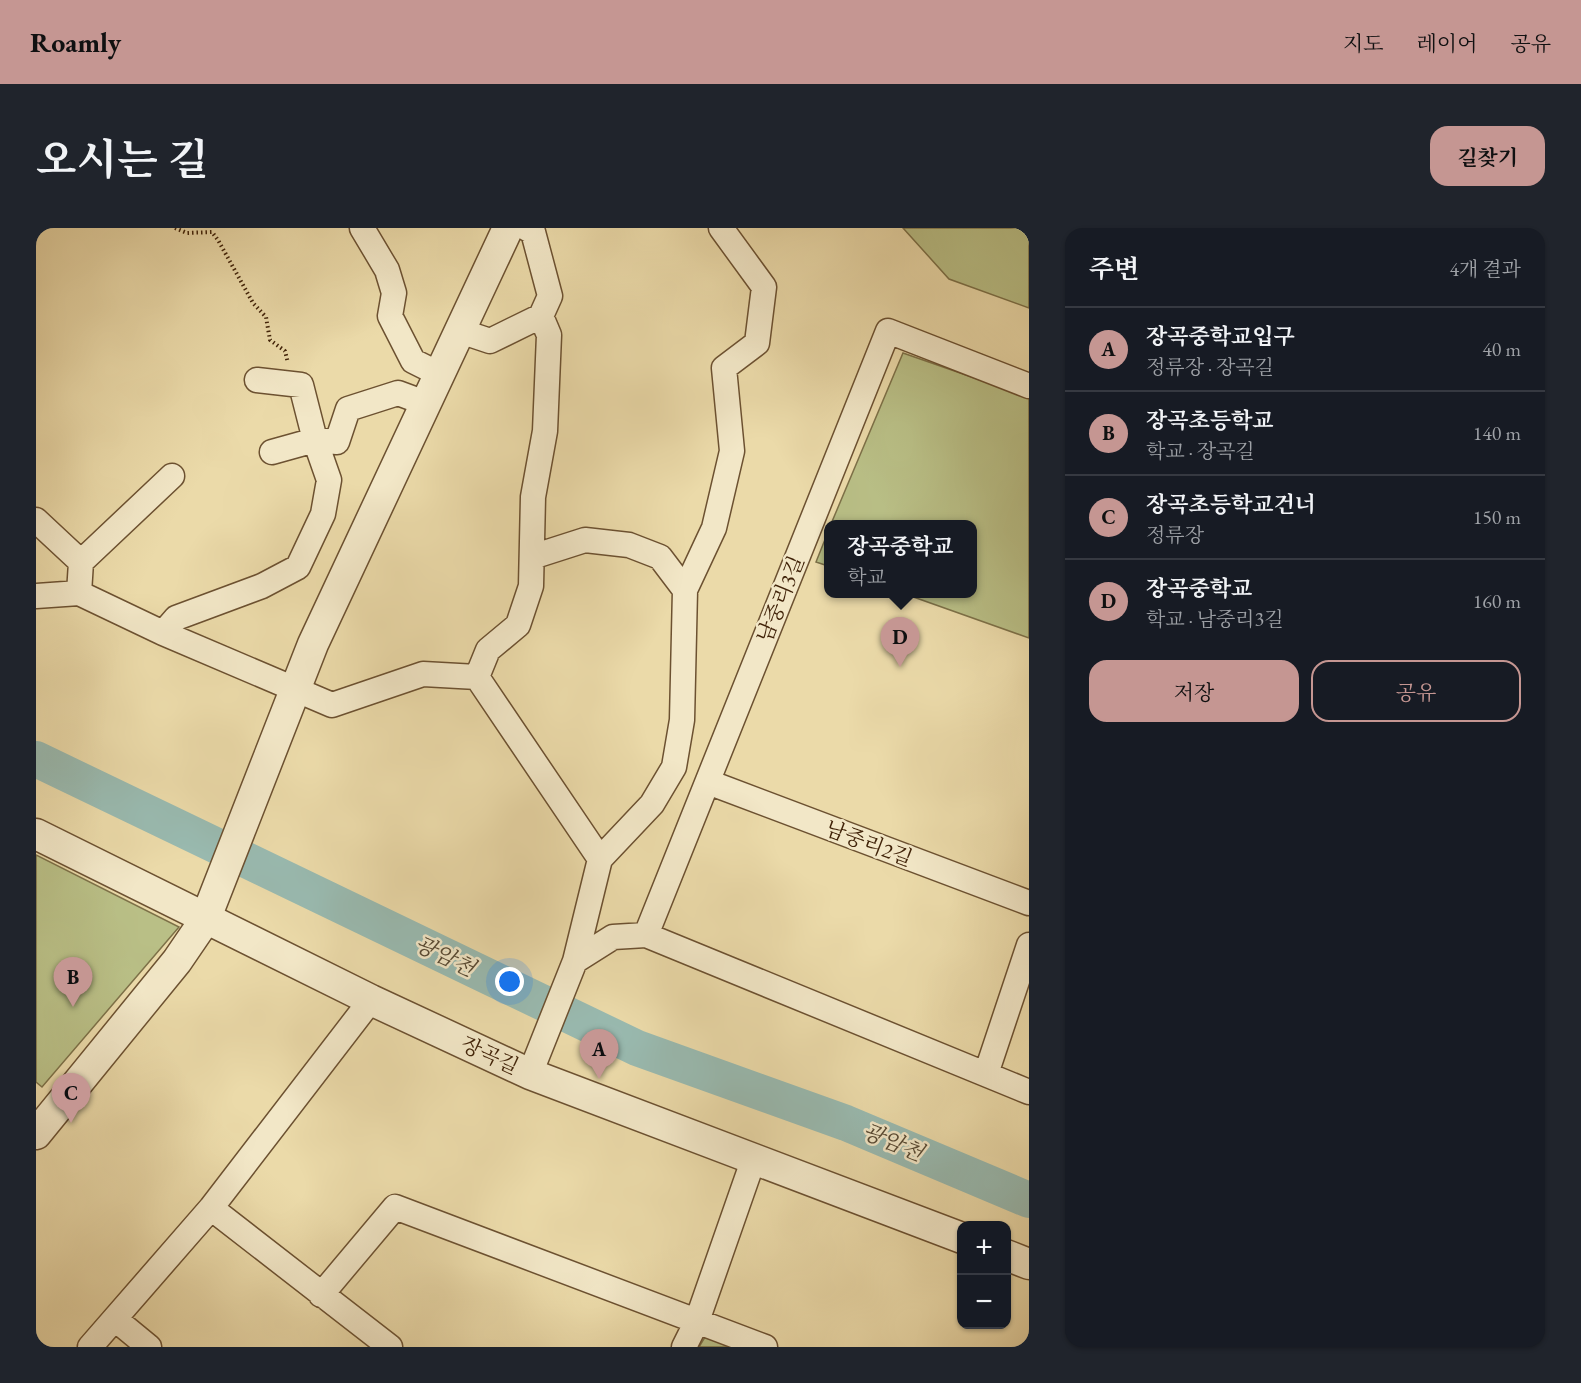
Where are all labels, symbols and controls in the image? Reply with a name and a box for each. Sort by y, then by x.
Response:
text: Roamly [30,24,121,60]
text: 지도 [1343,30,1384,57]
text: 레이어 [1417,30,1477,57]
text: 공유 [1510,30,1551,57]
button: 길찾기 [1430,126,1545,186]
text: 오시는 길 [36,132,208,187]
text: 주변 [1089,252,1139,286]
text: 4개 결과 [1449,256,1521,282]
text: 장곡중학교입구 [1146,322,1295,351]
text: A [1101,336,1116,362]
text: 40 m [1482,336,1521,362]
text: 정류장 · 장곡길 [1146,354,1274,380]
text: 장곡초등학교 [1146,406,1274,435]
text: B [1102,420,1115,446]
text: 140 m [1473,420,1521,446]
text: 학교 · 장곡길 [1146,438,1255,464]
text: 장곡초등학교건너 [1146,490,1316,519]
text: C [1101,504,1116,530]
text: 150 m [1473,504,1521,530]
popup [824,520,977,598]
text: 정류장 [1146,522,1204,548]
text: 장곡중학교 [847,532,954,561]
street label: 남중리3길 [750,552,810,646]
text: 학교 [847,564,886,590]
text: 장곡중학교 [1146,574,1252,603]
text: D [1101,588,1116,614]
text: 160 m [1473,588,1521,614]
text: 학교 · 남중리3길 [1146,606,1284,632]
pin: D [880,618,920,667]
button: 저장 [1089,660,1299,722]
button: 공유 [1311,660,1521,722]
street label: 남중리2길 [822,814,916,872]
water label: 광암천 [410,929,482,984]
pin: B [54,958,93,1007]
your location [495,967,524,996]
street label: 장곡길 [457,1030,523,1080]
pin: A [580,1030,618,1079]
pin: C [51,1074,90,1123]
water label: 광암천 [858,1116,930,1168]
map controls [957,1221,1011,1329]
button: + [957,1221,1011,1275]
button: − [957,1275,1011,1329]

